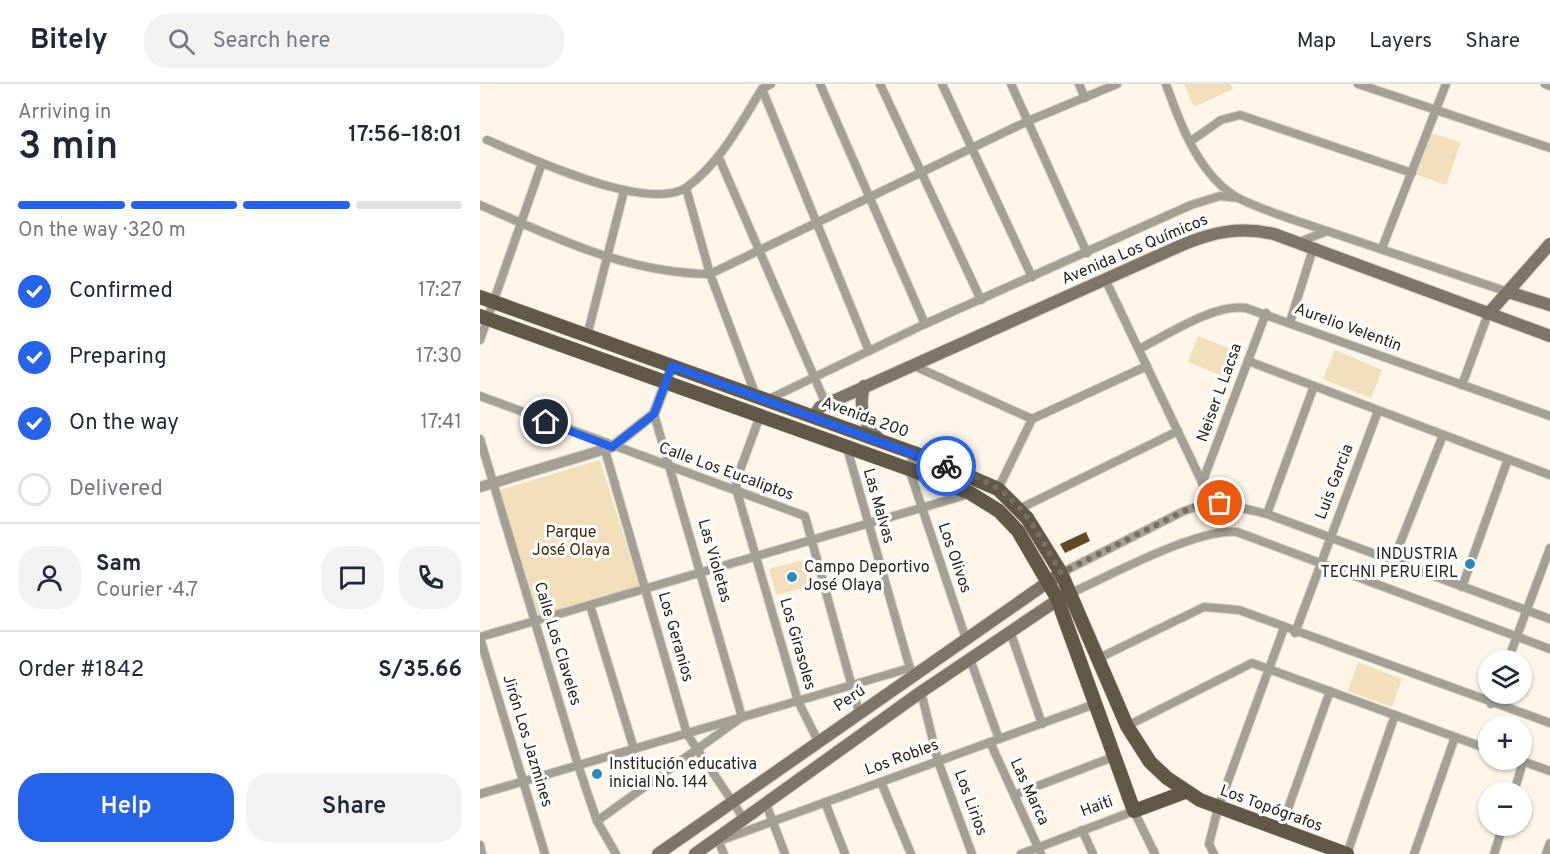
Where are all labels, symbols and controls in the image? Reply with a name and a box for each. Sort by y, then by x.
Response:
search box [144,14,564,68]
text: Bitely [30,23,108,59]
icon: search [165,25,198,58]
text: Search here [213,28,330,55]
text: Map [1297,28,1336,55]
text: Layers [1369,28,1432,55]
text: Share [1465,28,1520,55]
text: Arriving in [18,100,111,126]
text: 17:56–18:01 [348,122,462,149]
text: 3 min [18,124,118,173]
street label: Avenida Los Químicos [1059,210,1211,290]
text: On the way · 320 m [18,218,186,244]
icon: check [18,275,51,308]
text: Confirmed [69,278,173,305]
text: 17:27 [418,278,462,304]
street label: Aurelio Velentin [1292,299,1404,357]
icon: check [18,341,51,374]
street label: Neiser L Lacsa [1193,341,1247,445]
text: Preparing [69,344,167,371]
text: 17:30 [416,344,462,370]
street label: Avenida 200 [819,393,911,443]
pin [520,396,571,447]
icon: home [529,405,562,438]
icon: check [18,407,51,440]
text: On the way [69,410,179,437]
text: 17:41 [421,410,462,436]
courier [916,436,976,496]
street label: Calle Los Eucaliptos [656,438,796,506]
street label: Luis Garcia [1311,441,1359,523]
icon: bike [930,450,963,483]
street label: Las Malvas [858,466,898,546]
text: Delivered [69,476,163,503]
pin [1194,477,1245,528]
icon: bag [1203,486,1236,519]
street label: Las Violetas [693,517,735,605]
street label: Los Olivos [933,520,975,596]
park label: Parque José Olaya [532,523,610,561]
place label: INDUSTRIA TECHNI PERU EIRL [1320,545,1458,583]
button: person [18,546,81,609]
button: chat [321,546,384,609]
button: phone [399,546,462,609]
text: Sam [96,551,141,578]
marker: INDUSTRIA TECHNI PERU EIRL [1463,557,1477,571]
place label: Campo Deportivo José Olaya [804,558,930,596]
marker: Campo Deportivo José Olaya [785,570,799,584]
text: Courier · 4.7 [96,578,198,604]
street label: Calle Los Claveles [529,580,585,708]
street label: Los Geranios [653,590,697,684]
street label: Los Girasoles [774,596,820,692]
map controls [1478,650,1532,836]
button: layers [1478,650,1532,704]
text: Order #1842 [18,657,144,684]
text: S/35.66 [378,657,462,684]
street label: Jirón Los Jazmines [497,672,557,810]
street label: Perú [830,681,870,717]
button: + [1478,716,1532,770]
street label: Los Robles [862,735,942,781]
place label: Institución educativa inicial No. 144 [609,755,757,793]
street label: Las Marca [1005,755,1053,829]
marker: Institución educativa inicial No. 144 [590,767,604,781]
street label: Los Lirios [949,767,991,839]
button: Help [18,773,234,842]
button: Share [246,773,462,842]
street label: Los Topógrafos [1217,781,1325,837]
button: − [1478,782,1532,836]
street label: Haiti [1078,792,1116,822]

